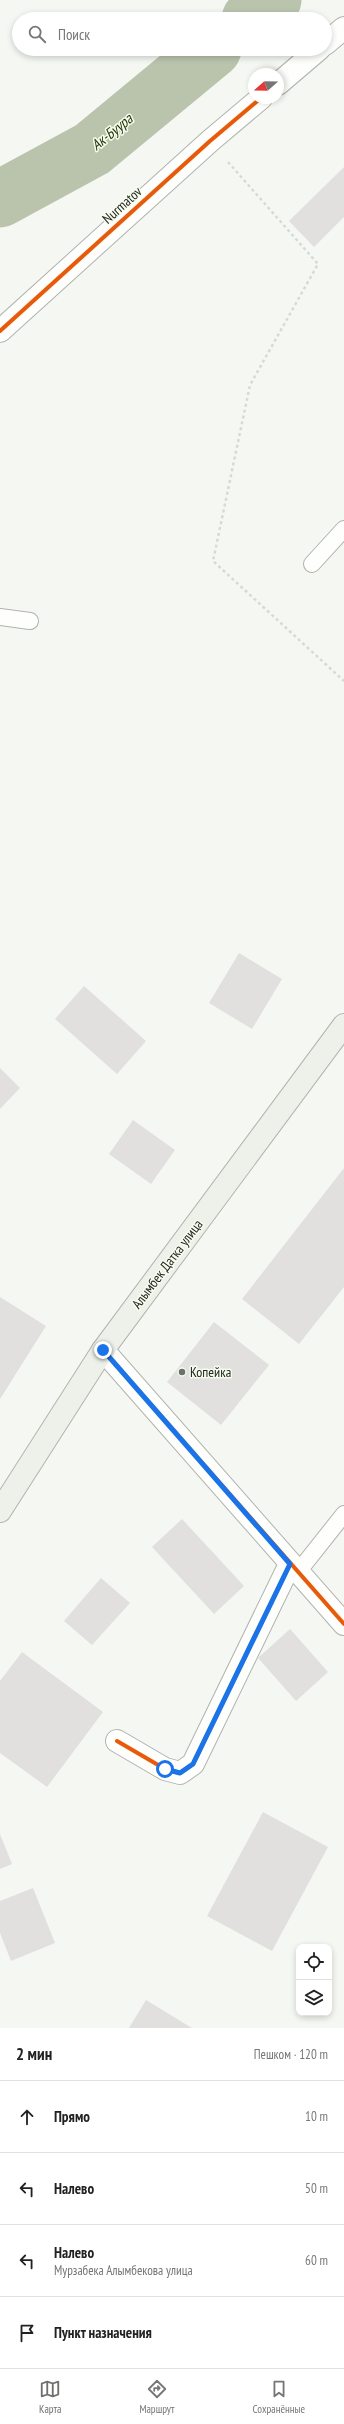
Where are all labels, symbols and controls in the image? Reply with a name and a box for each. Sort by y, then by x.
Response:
search box [12,12,332,56]
icon: search [26,23,48,45]
text: Поиск [58,25,90,44]
north arrow [248,68,284,104]
water label: Ак-Буура [87,109,137,154]
street label: Nurmatov [98,182,146,227]
street label: Алымбек Датка улица [128,1216,206,1312]
route end [94,1341,112,1359]
place label: Копейка [190,1363,231,1381]
marker: Копейка [177,1367,187,1377]
route start [156,1760,174,1778]
map controls [296,1944,332,2016]
button: locate [296,1944,332,1980]
button: layers [296,1980,332,2016]
text: 2 мин [16,2043,52,2065]
text: Пешком · 120 m [254,2046,328,2063]
icon: ahead [16,2106,38,2128]
text: Прямо [54,2107,90,2126]
text: 10 m [305,2108,328,2125]
icon: left [16,2178,38,2200]
text: Налево [54,2179,94,2198]
text: 50 m [305,2180,328,2197]
text: Налево [54,2243,94,2262]
icon: left [16,2250,38,2272]
text: 60 m [305,2252,328,2269]
text: Мурзабека Алымбекова улица [54,2262,193,2279]
icon: arrive [16,2322,38,2344]
text: Пункт назначения [54,2323,152,2342]
tab: Карта [39,2378,61,2416]
tab: Маршрут [139,2378,175,2416]
tab: Сохранённые [253,2378,305,2416]

